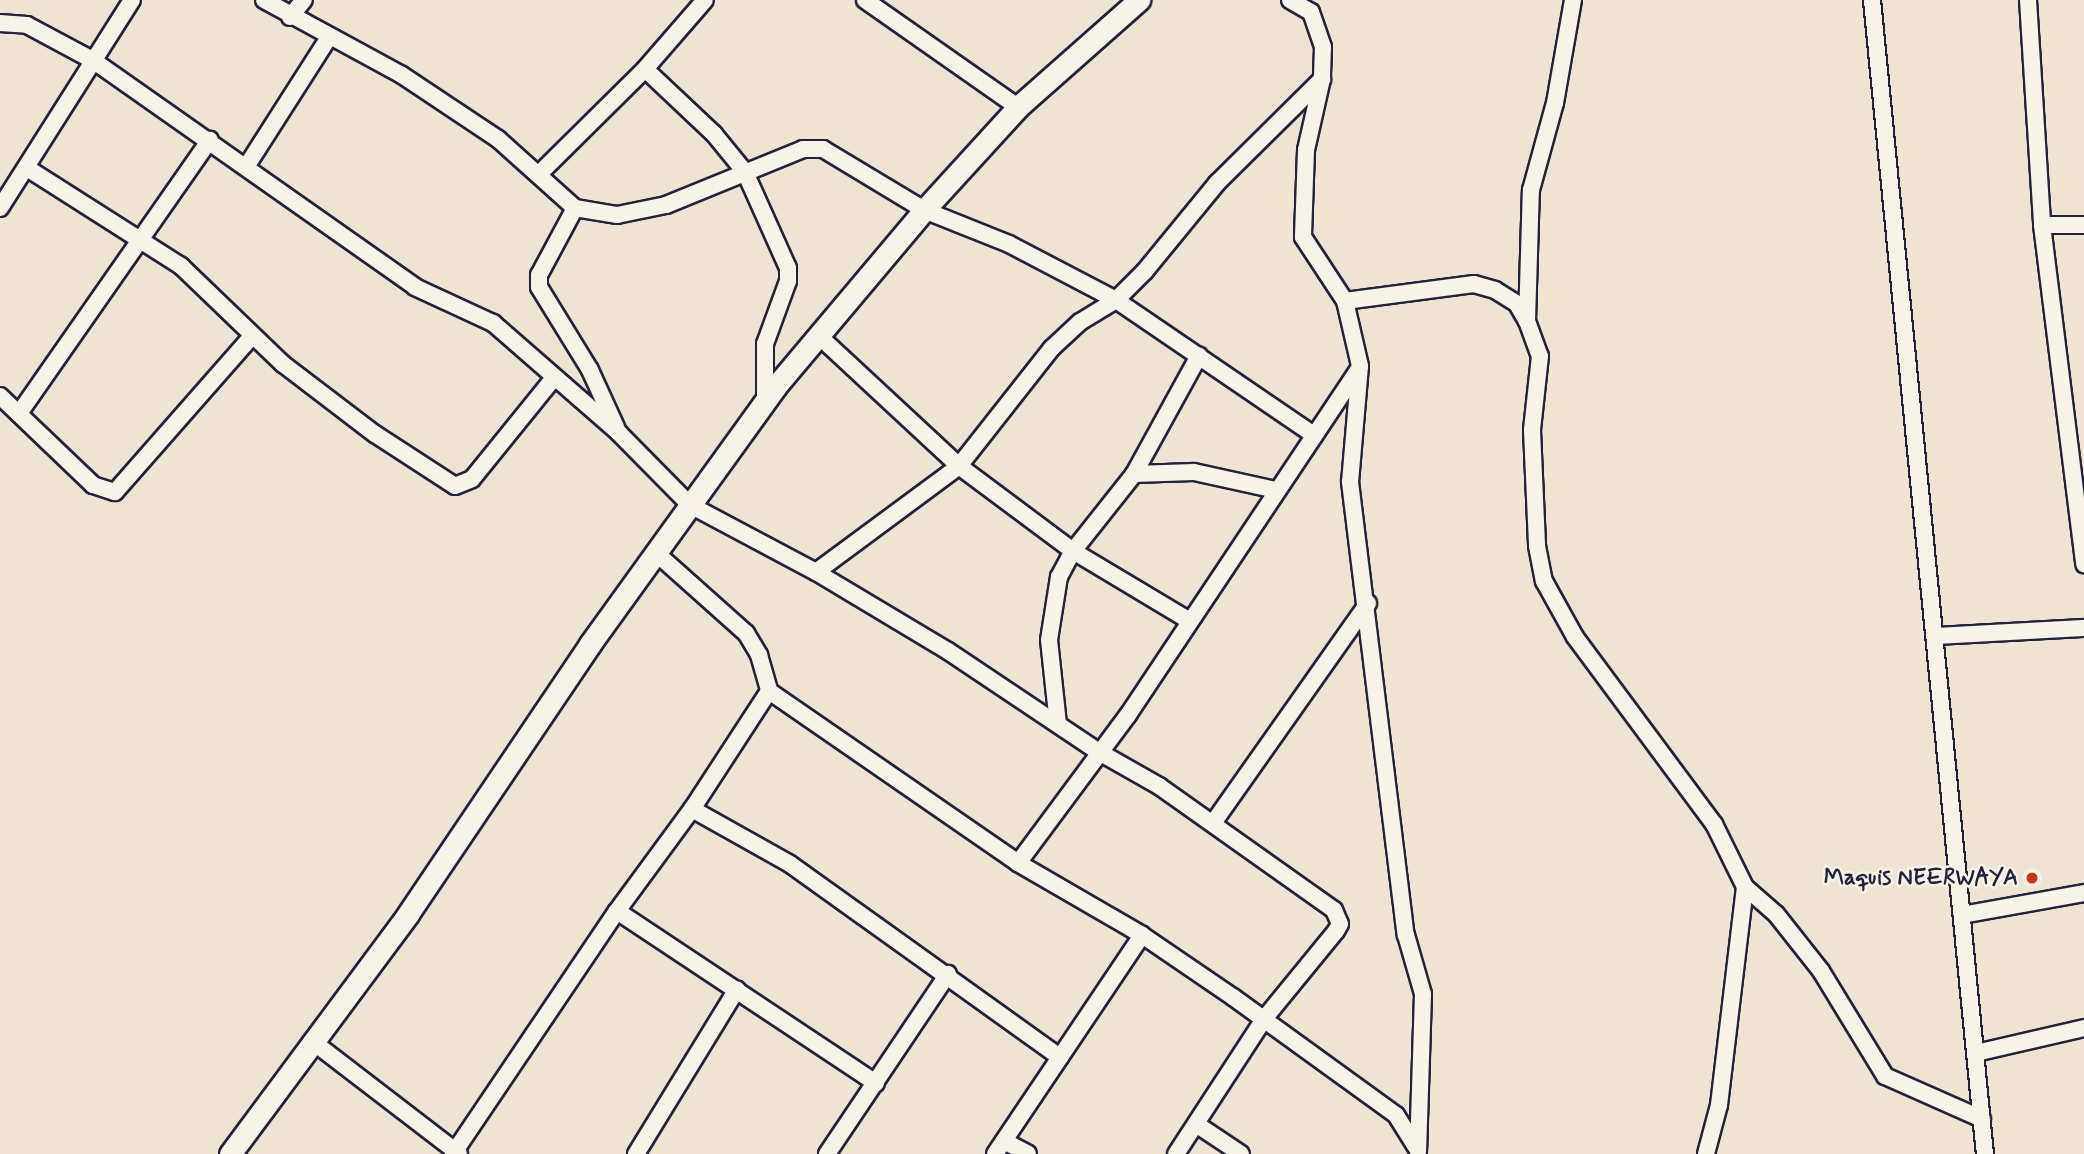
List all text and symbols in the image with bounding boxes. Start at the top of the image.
place label: Maquis NEERWAYA [1824,864,2018,892]
marker: Maquis NEERWAYA [2024,870,2040,886]

